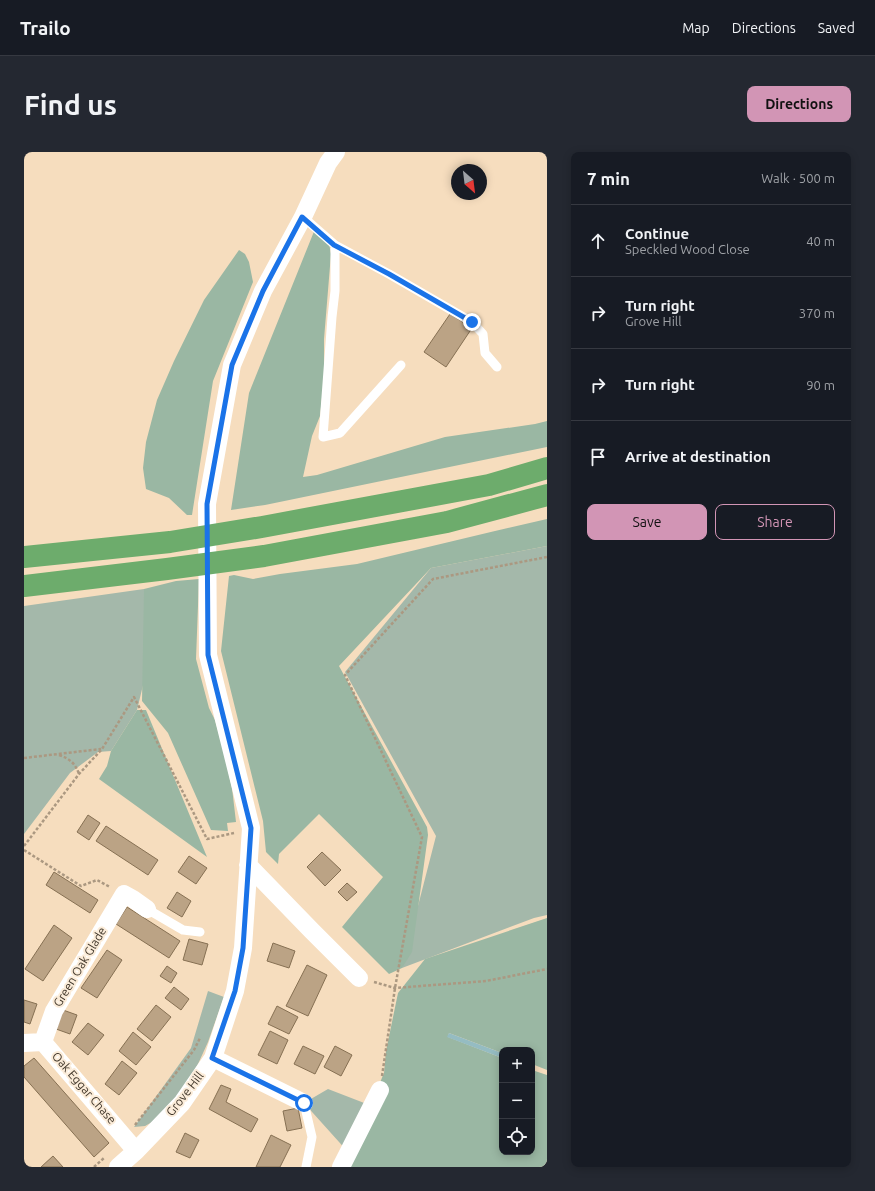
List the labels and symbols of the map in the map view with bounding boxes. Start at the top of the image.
north arrow [451,164,487,200]
route end [463,313,481,331]
street label: Green Oak Glade [51,925,108,1009]
street label: Oak Eggar Chase [50,1049,119,1126]
street label: Grove Hill [163,1069,206,1118]
route start [295,1094,313,1112]

